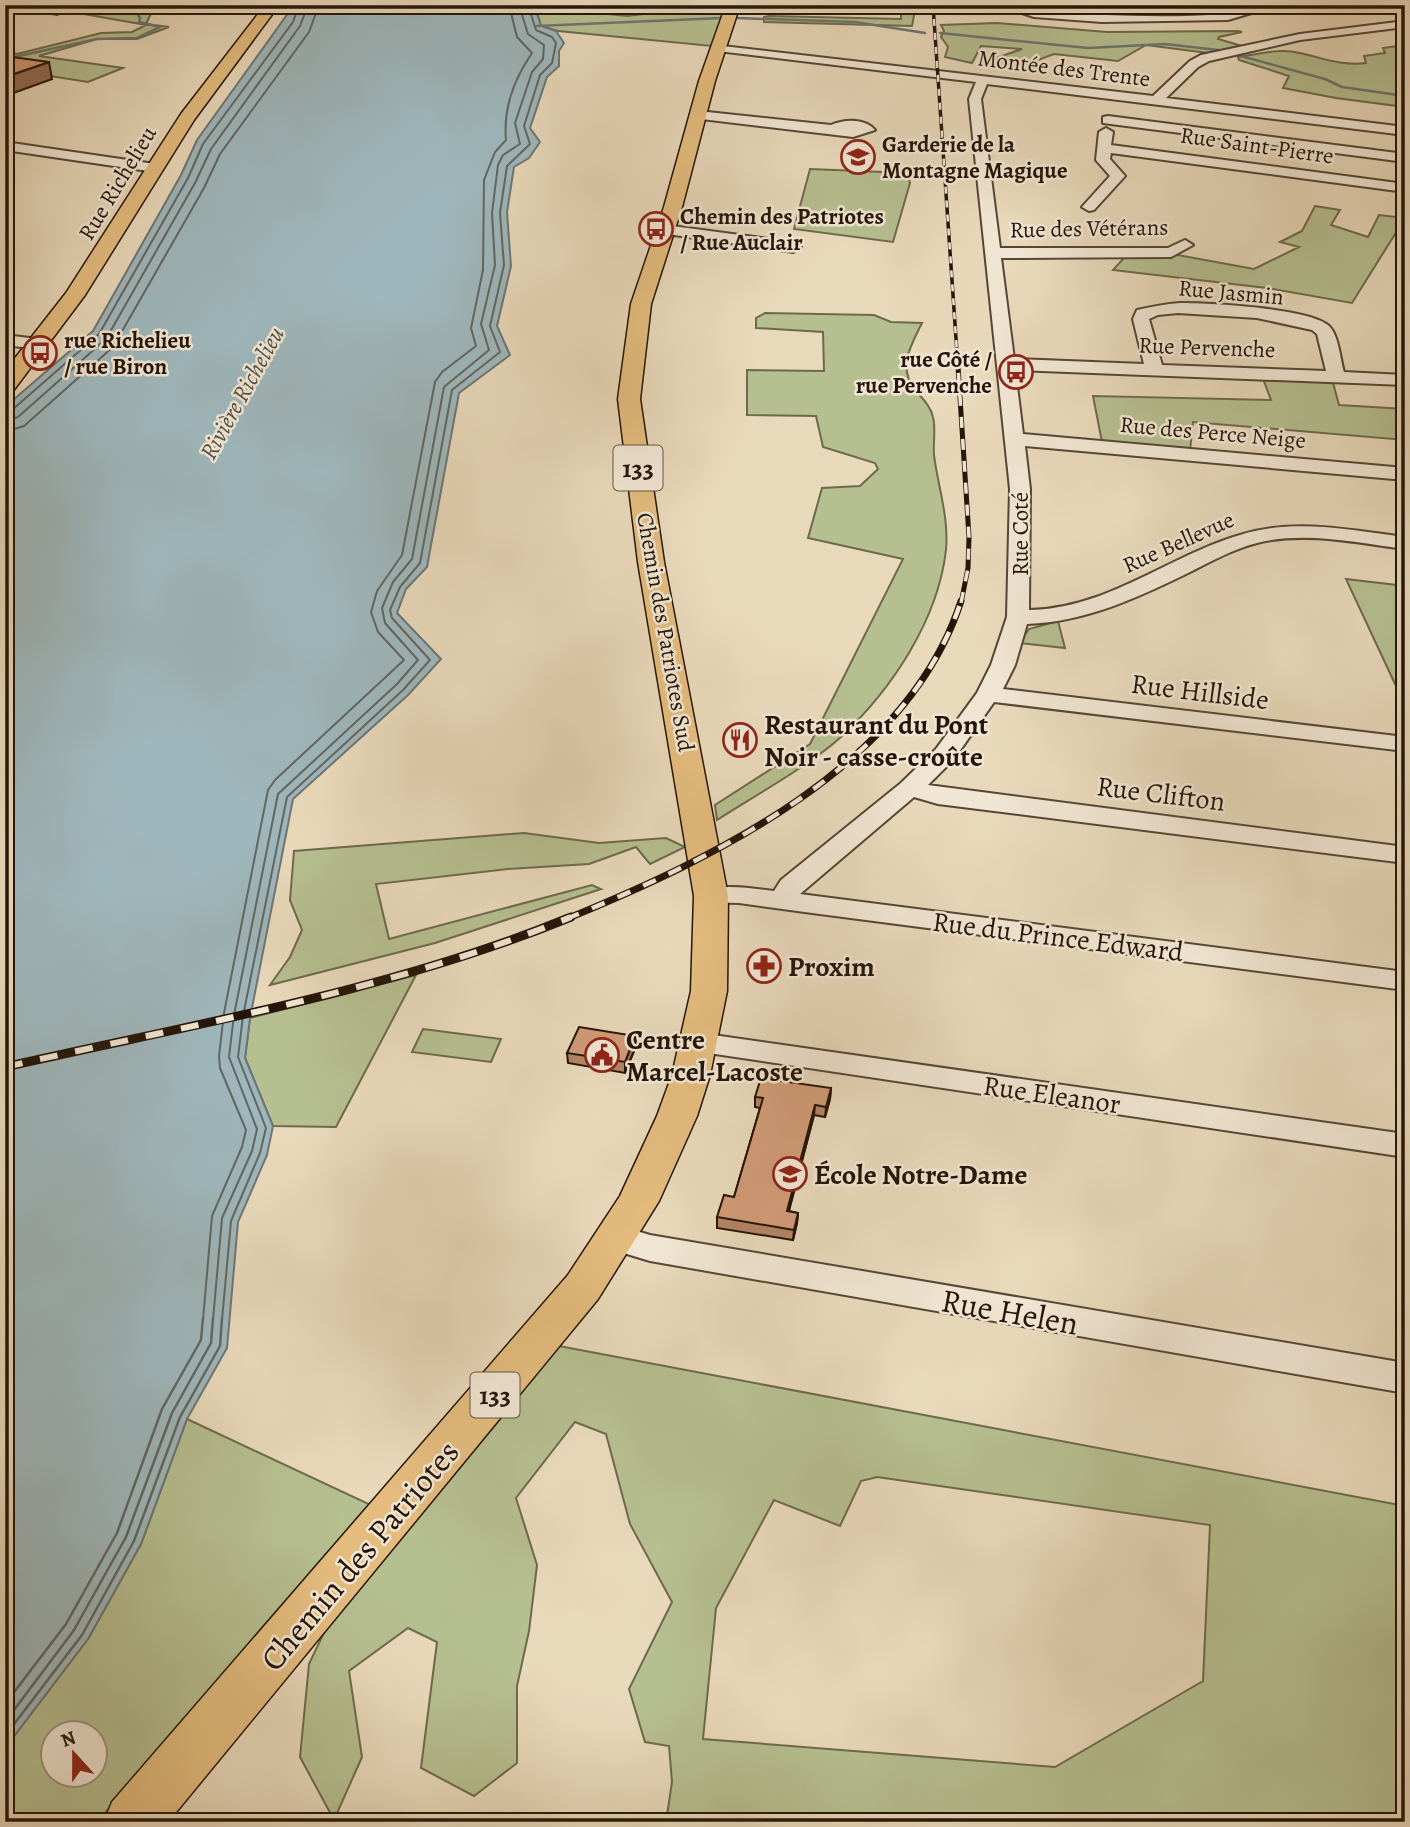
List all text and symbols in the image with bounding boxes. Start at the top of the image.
street label: Montée des Trente [976,43,1152,94]
street label: Rue Saint-Pierre [1178,119,1336,172]
street label: Rue Richelieu [71,120,164,246]
place label: Garderie de la Montagne Magique [882,129,1068,186]
school or university icon: Garderie de la Montagne Magique [839,138,877,176]
place label: Chemin des Patriotes / Rue Auclair [680,201,884,258]
bus stop icon: Chemin des Patriotes / Rue Auclair [637,210,675,248]
street label: Rue des Vétérans [1009,212,1169,245]
street label: Rue Jasmin [1177,272,1285,313]
water label: Rivière Richelieu [192,321,292,465]
place label: rue Richelieu / rue Biron [64,325,191,382]
street label: Rue Pervenche [1138,330,1276,365]
bus stop icon: rue Richelieu / rue Biron [21,334,59,372]
place label: rue Côté / rue Pervenche [856,344,992,401]
bus stop icon: rue Côté / rue Pervenche [997,353,1035,391]
street label: Rue des Perce Neige [1119,409,1307,456]
road number: 133 [614,446,662,490]
street label: Rue Coté [1005,492,1036,576]
street label: Rue Bellevue [1118,504,1239,581]
street label: Chemin des Patriotes Sud [629,510,702,755]
street label: Rue Hillside [1129,665,1271,719]
place label: Restaurant du Pont Noir - casse-croûte [764,706,988,776]
restaurant icon: Restaurant du Pont Noir - casse-croûte [721,721,759,759]
street label: Rue Clifton [1094,767,1227,821]
street label: Rue du Prince Edward [930,903,1187,971]
pharmacy icon: Proxim [745,947,783,985]
place label: Proxim [788,948,875,986]
place label: Centre Marcel-Lacoste [626,1021,803,1091]
public building icon: Centre Marcel-Lacoste [583,1036,621,1074]
street label: Rue Eleanor [981,1067,1123,1123]
school or university icon: École Notre-Dame [771,1155,809,1193]
place label: École Notre-Dame [814,1156,1028,1194]
street label: Rue Helen [938,1277,1082,1346]
road number: 133 [470,1372,520,1418]
street label: Chemin des Patriotes [250,1431,469,1680]
north arrow [38,1718,108,1788]
text: N [57,1724,80,1754]

